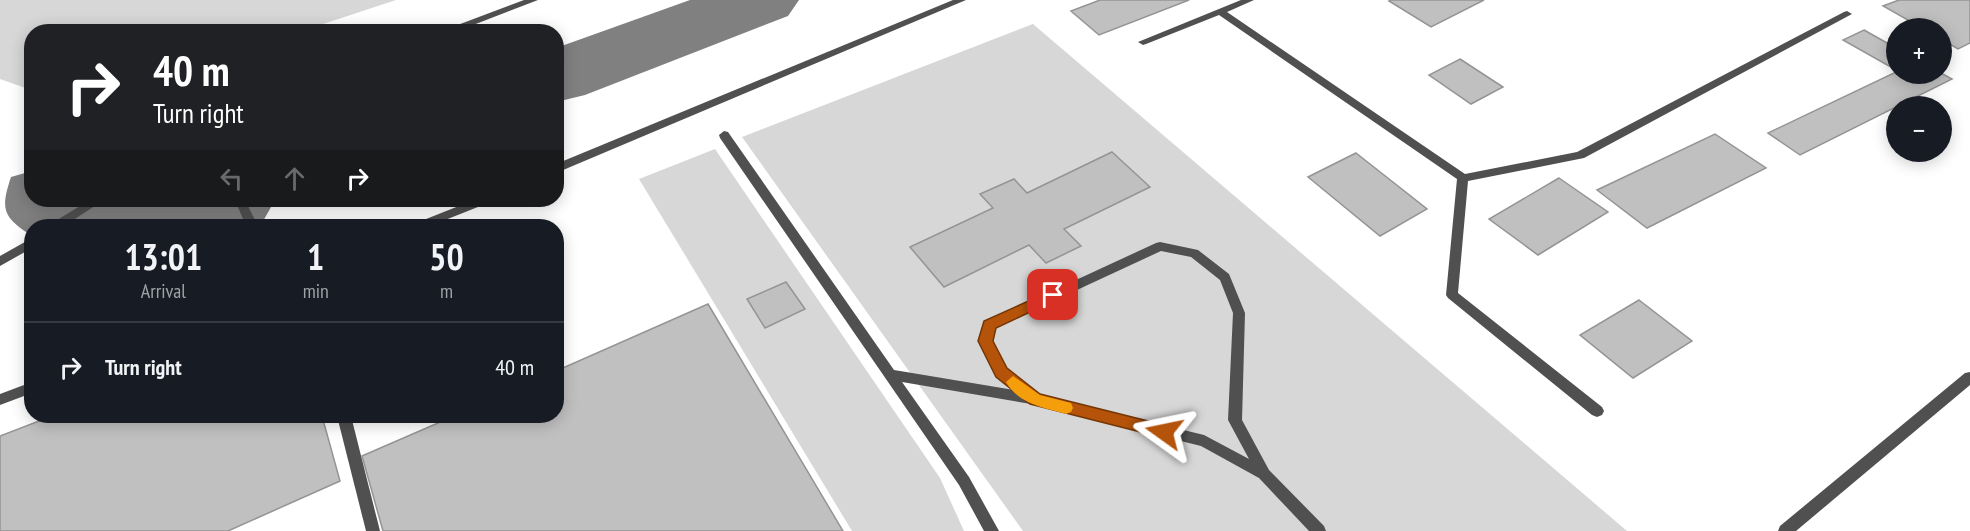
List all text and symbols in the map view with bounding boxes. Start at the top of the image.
map controls [1886,18,1952,162]
button: + [1886,18,1952,84]
text: 40 m [153,43,230,98]
icon: right [54,48,132,126]
text: Turn right [153,96,244,130]
button: − [1886,96,1952,162]
icon: left [215,162,248,195]
icon: ahead [278,162,311,195]
icon: right [341,162,374,195]
text: 13:01 [124,233,202,280]
text: 1 [307,233,324,280]
text: 50 [429,233,464,280]
pin [1027,269,1078,320]
text: Arrival [141,278,186,304]
text: min [303,278,329,304]
text: m [440,278,453,304]
icon: arrive [1036,278,1069,311]
icon: right [54,351,87,384]
text: Turn right [105,353,182,381]
text: 40 m [495,353,534,381]
position arrow [1132,400,1196,464]

